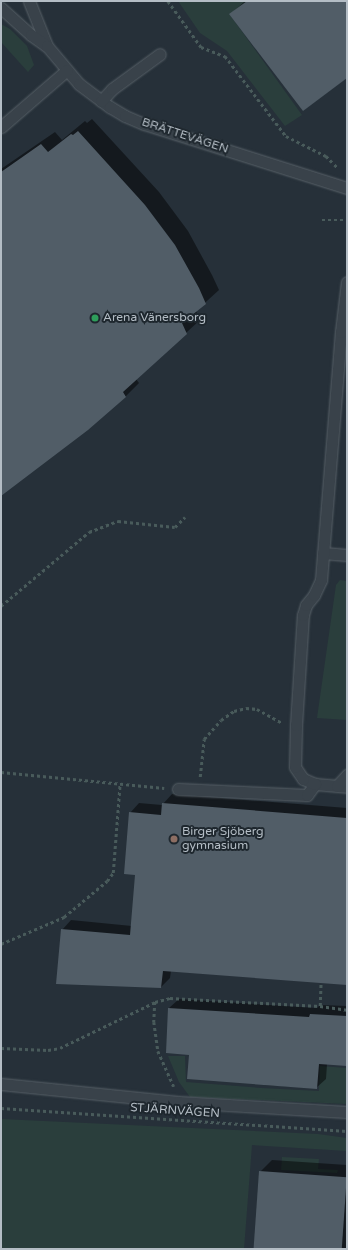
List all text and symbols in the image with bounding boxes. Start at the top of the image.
street label: BRÄTTEVÄGEN [140,115,230,157]
place label: Arena Vänersborg [103,311,206,325]
marker: Arena Vänersborg [90,313,100,323]
place label: Birger Sjöberg gymnasium [182,825,264,853]
marker: Birger Sjöberg gymnasium [169,834,179,844]
street label: STJÄRNVÄGEN [130,1101,220,1121]

